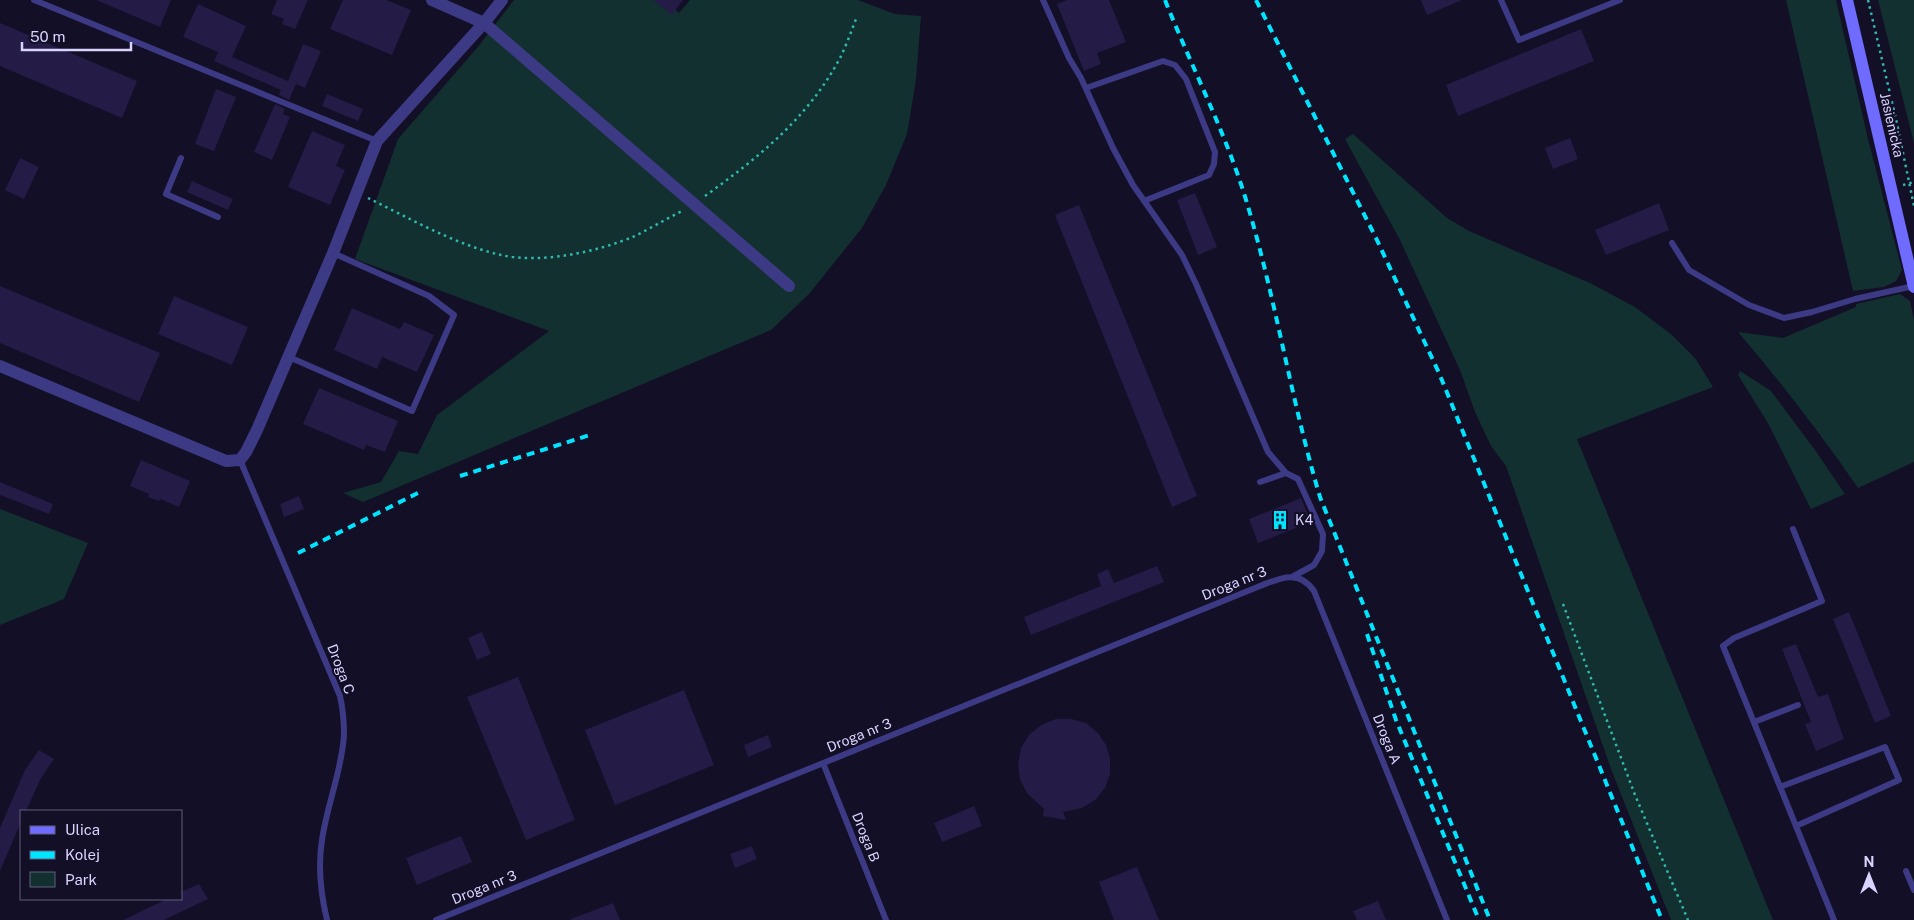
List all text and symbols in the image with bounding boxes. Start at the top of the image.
scale bar [22,20,131,52]
text: 50 m [30,28,65,45]
street label: Jasienicka [1877,91,1907,159]
building icon: K4 [1269,509,1291,531]
place label: K4 [1295,512,1314,528]
street label: Droga nr 3 [1199,563,1269,603]
street label: Droga C [324,642,358,696]
street label: Droga A [1370,712,1404,766]
street label: Droga nr 3 [824,715,894,755]
legend [20,810,182,900]
street label: Droga B [849,810,883,864]
text: Ulica [65,821,100,838]
text: Kolej [65,846,100,863]
north arrow [1844,850,1894,900]
text: N [1864,854,1874,870]
street label: Droga nr 3 [449,867,519,907]
text: Park [65,871,97,888]

